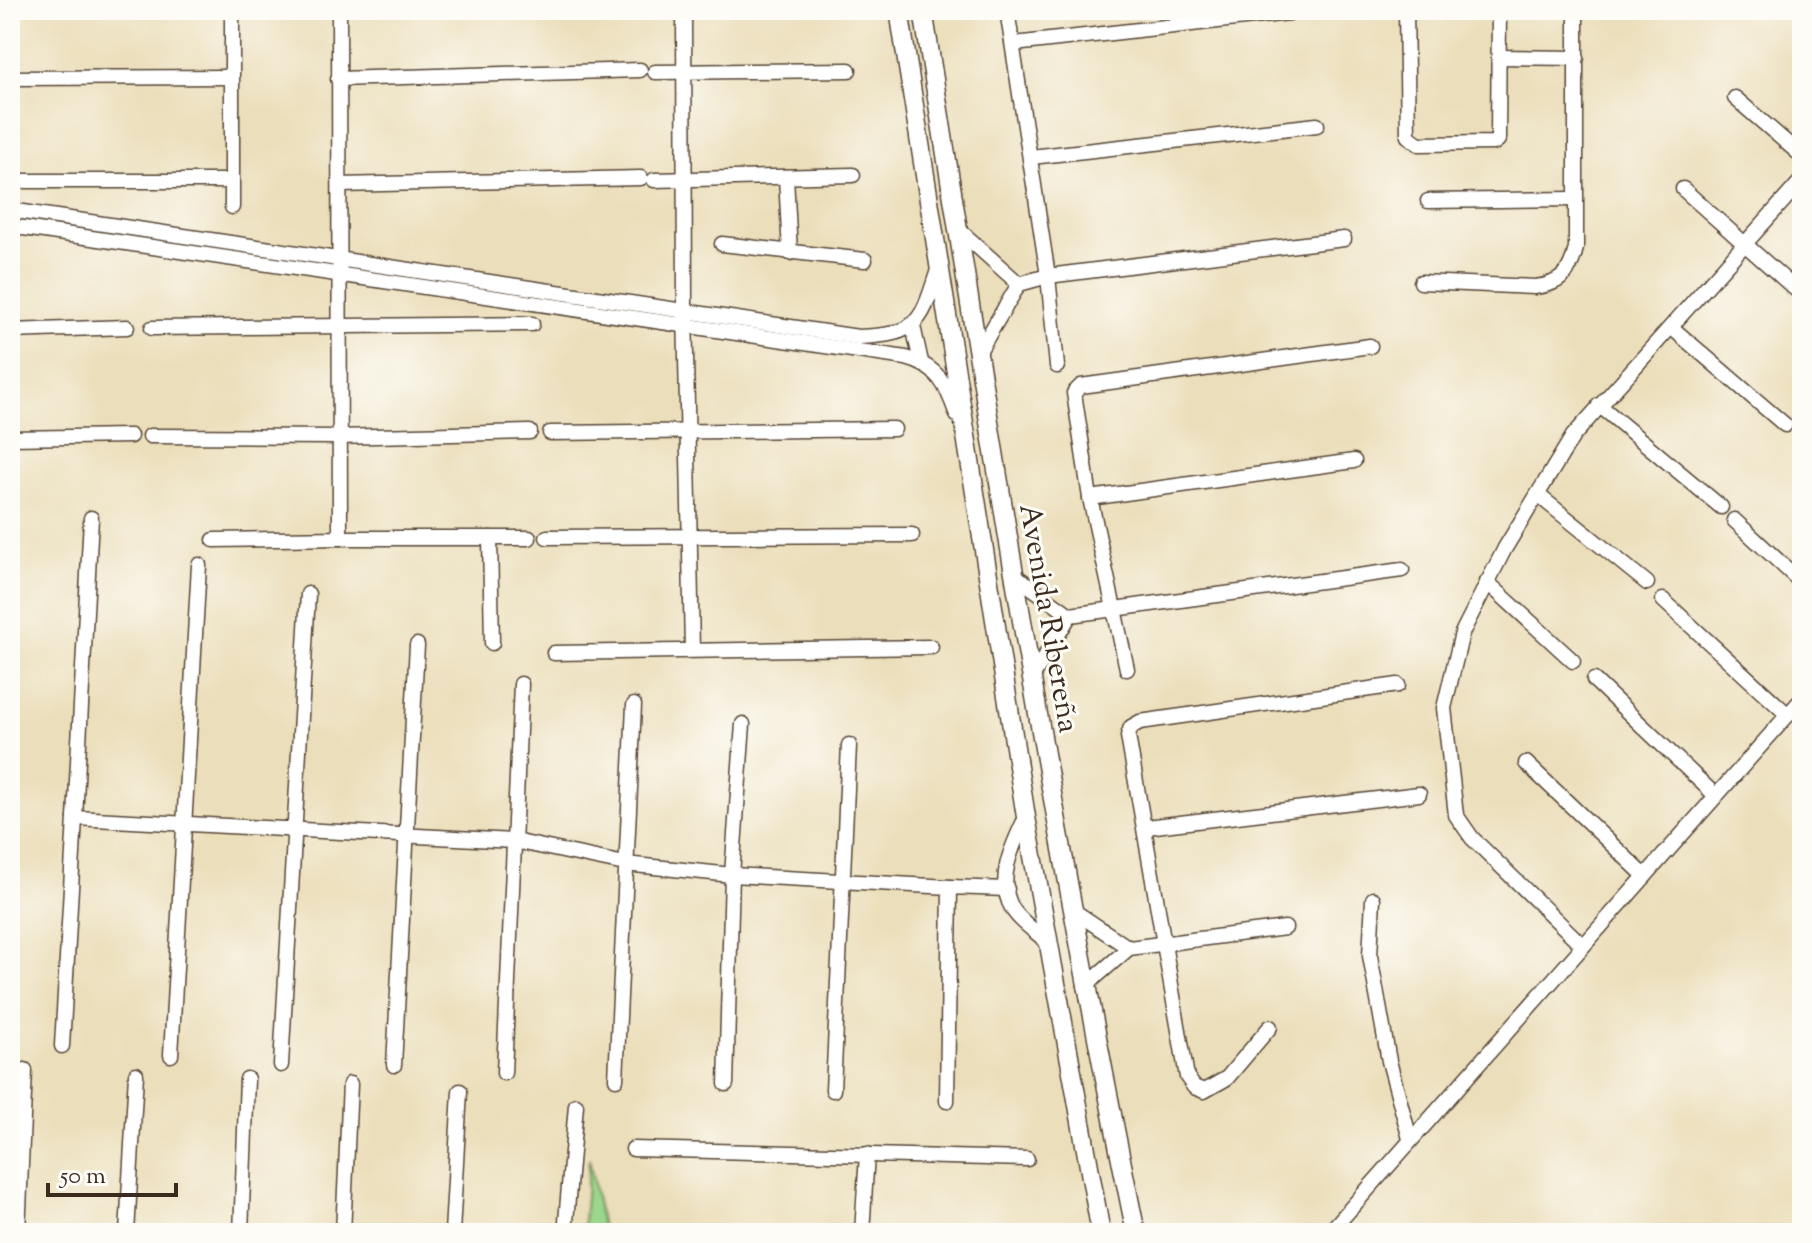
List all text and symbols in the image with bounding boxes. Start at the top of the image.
street label: Avenida Ribereña [1006,501,1089,736]
scale bar [48,1147,176,1197]
text: 50 m [58,1160,106,1194]

